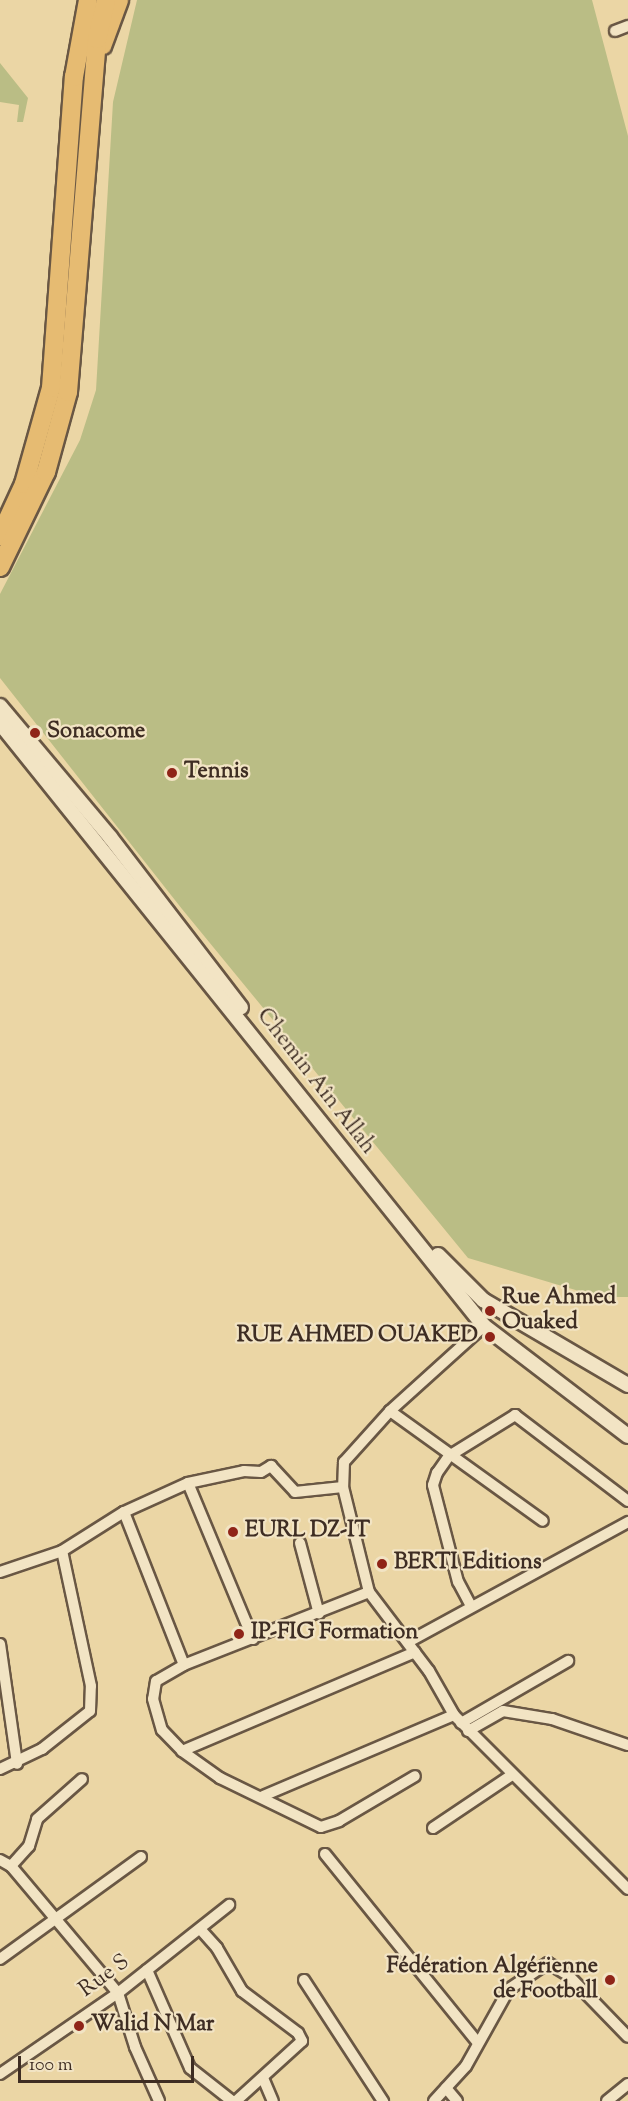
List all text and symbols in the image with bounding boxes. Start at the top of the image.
place label: Sonacome [47,720,145,746]
marker: Sonacome [28,726,42,740]
place label: Tennis [184,760,249,786]
marker: Tennis [165,766,179,780]
street label: Chemin Aîn Allah [250,1004,380,1160]
place label: Rue Ahmed Ouaked [502,1285,616,1336]
marker: Rue Ahmed Ouaked [483,1304,497,1318]
place label: RUE AHMED OUAKED [237,1324,478,1350]
marker: RUE AHMED OUAKED [483,1330,497,1344]
place label: EURL DZ-IT [245,1519,370,1545]
marker: EURL DZ-IT [226,1525,240,1539]
place label: BERTI Editions [394,1551,542,1577]
marker: BERTI Editions [375,1557,389,1571]
place label: IP-FIG Formation [251,1621,418,1647]
marker: IP-FIG Formation [232,1627,246,1641]
street label: Rue S [75,1950,135,2004]
place label: Fédération Algérienne de Football [387,1954,598,2006]
marker: Fédération Algérienne de Football [603,1973,617,1987]
place label: Walid N Mar [91,2013,214,2039]
marker: Walid N Mar [72,2019,86,2033]
scale bar [21,2044,196,2082]
text: 100 m [29,2053,73,2079]

